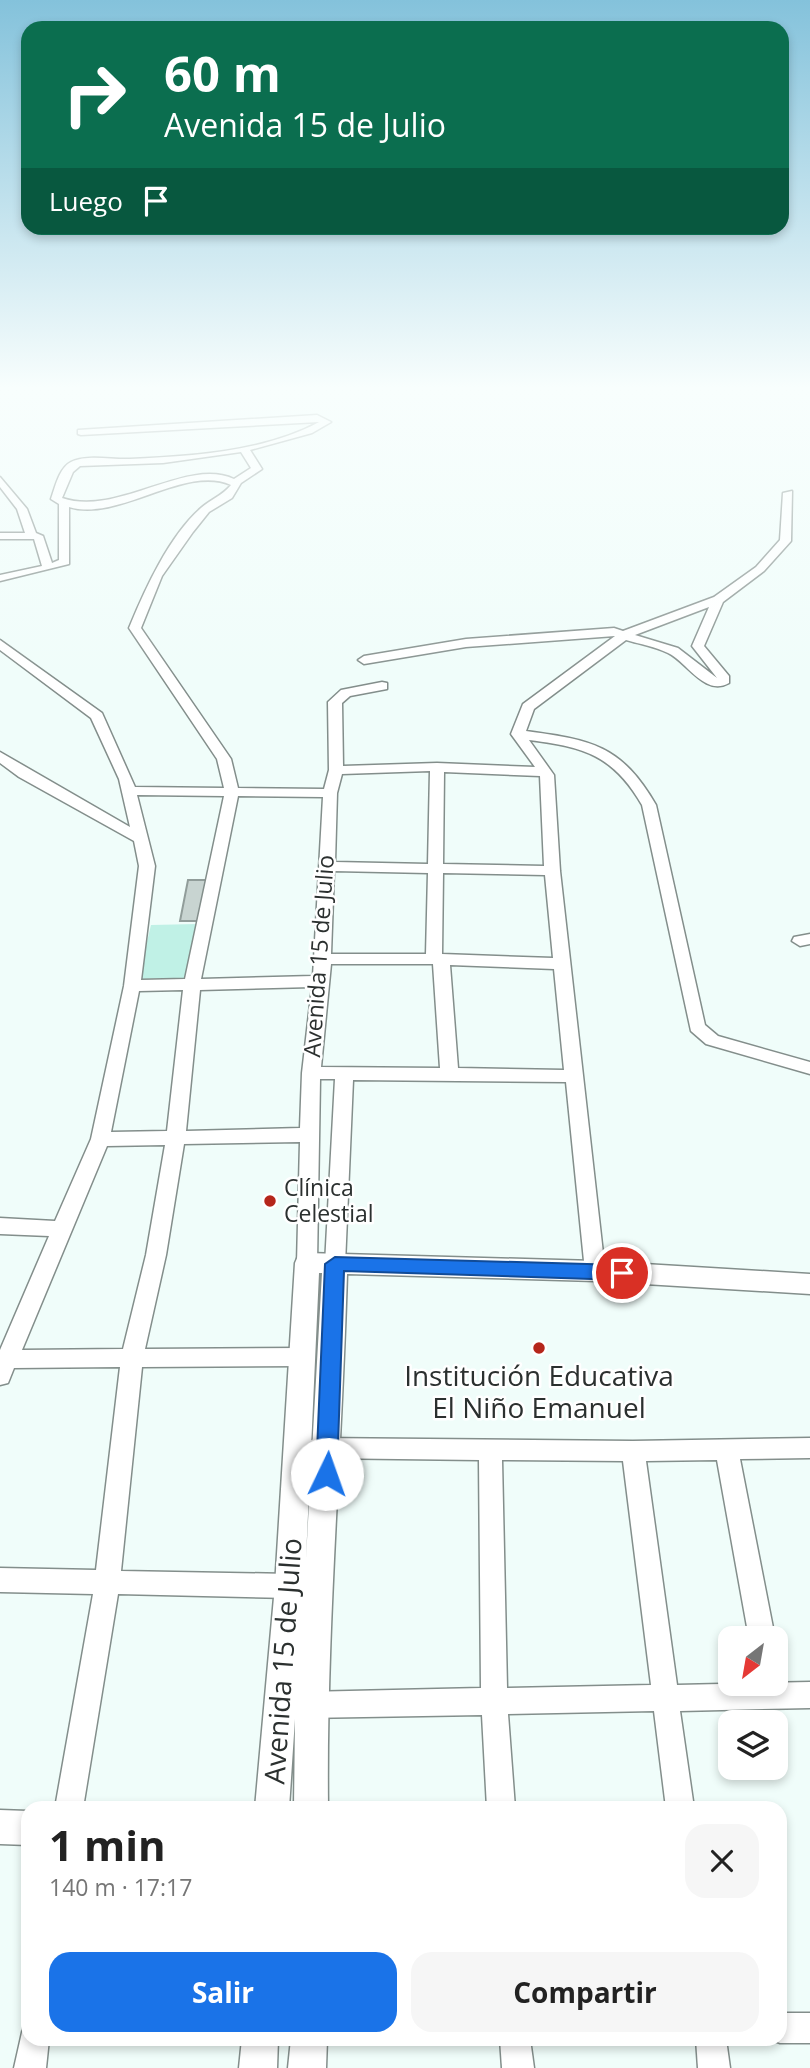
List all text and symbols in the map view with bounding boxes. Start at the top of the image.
text: 60 m [164,40,281,106]
icon: right [49,49,140,140]
text: Avenida 15 de Julio [164,103,446,146]
icon: arrive [137,182,175,220]
text: Luego [49,183,123,219]
street label: Avenida 15 de Julio [295,854,341,1058]
place label: Clínica Celestial [284,1171,374,1229]
marker: Clínica Celestial [262,1193,278,1209]
pin [592,1243,652,1303]
icon: arrive [603,1254,641,1292]
marker: Institución Educativa El Niño Emanuel [531,1340,547,1356]
place label: Institución Educativa El Niño Emanuel [404,1356,674,1426]
position arrow [290,1437,364,1511]
street label: Avenida 15 de Julio [254,1537,310,1785]
north arrow [718,1626,788,1696]
map controls [718,1626,788,1780]
button: layers [718,1710,788,1780]
text: 1 min [49,1816,166,1873]
button: close [685,1824,759,1898]
text: 140 m · 17:17 [49,1871,192,1903]
button: Salir [49,1952,397,2032]
button: Compartir [411,1952,759,2032]

